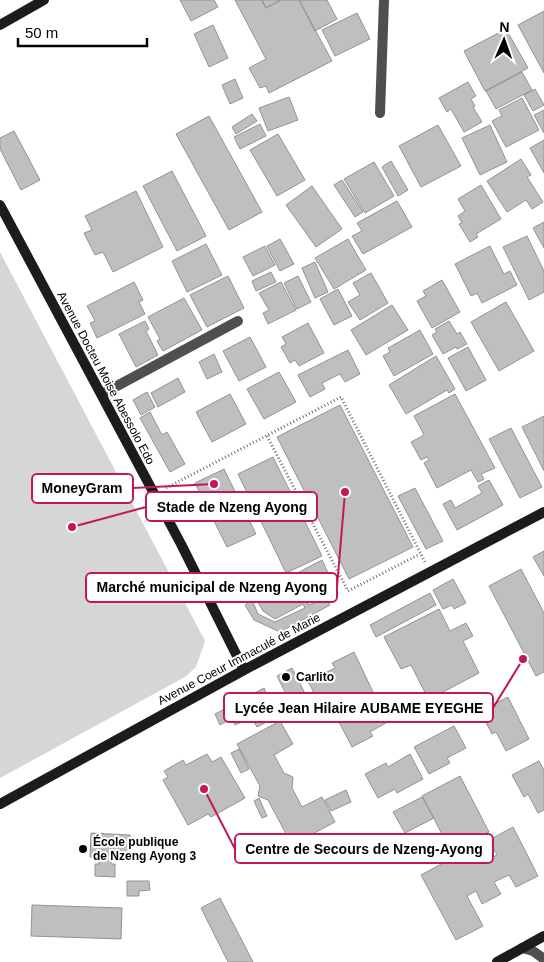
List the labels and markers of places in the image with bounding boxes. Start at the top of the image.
callout: MoneyGram [32,474,133,503]
callout: Stade de Nzeng Ayong [146,492,317,521]
callout: Marché municipal de Nzeng Ayong [86,573,337,602]
place label: Carlito [296,670,334,684]
marker: Carlito [280,671,292,683]
callout: Lycée Jean Hilaire AUBAME EYEGHE [224,693,493,722]
place label: École publique de Nzeng Ayong 3 [93,834,196,863]
callout: Centre de Secours de Nzeng-Ayong [235,834,493,863]
marker: École publique de Nzeng Ayong 3 [77,843,89,855]

